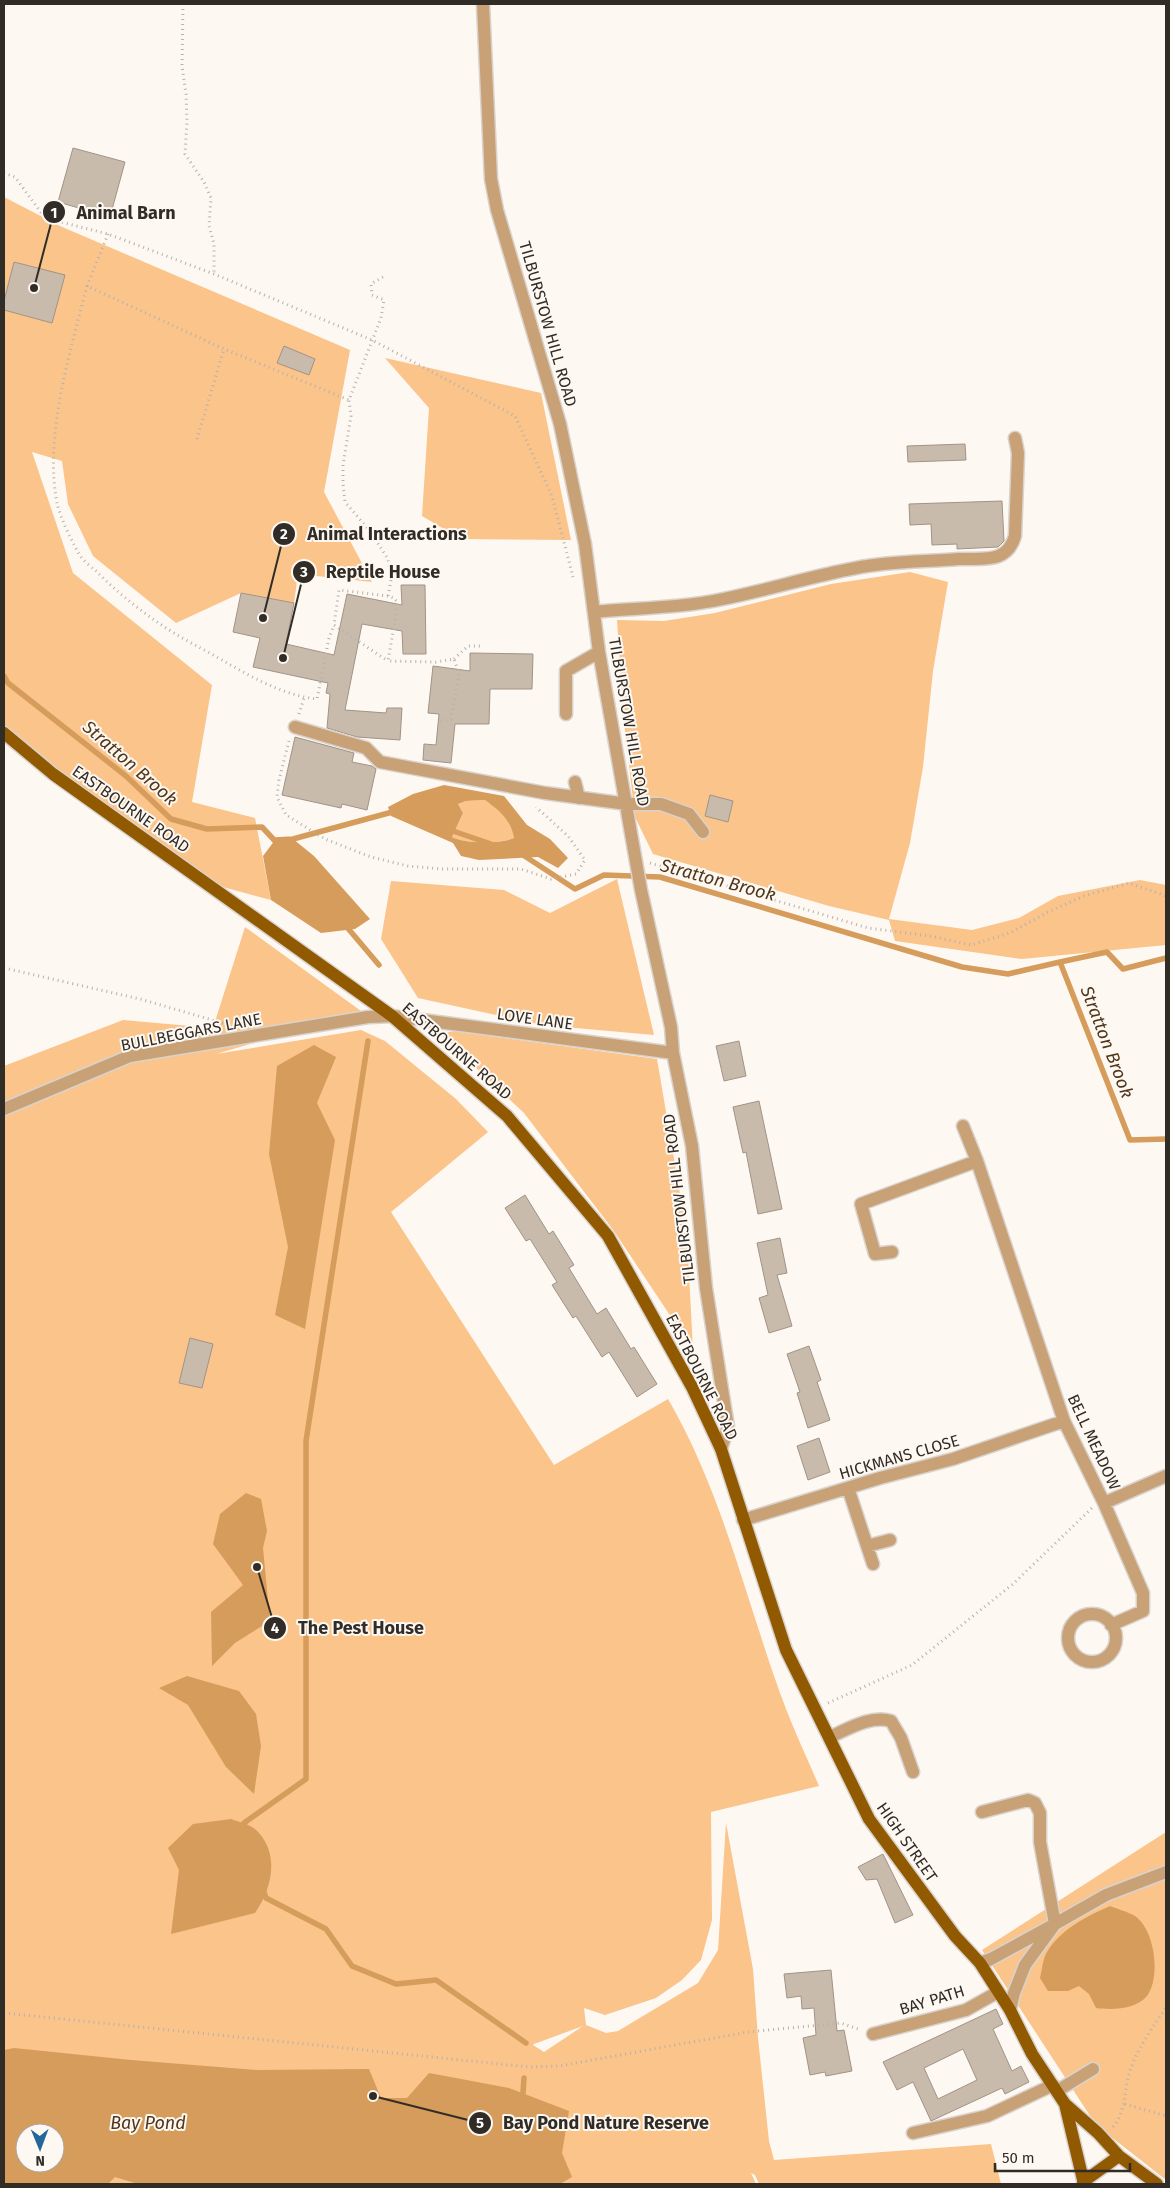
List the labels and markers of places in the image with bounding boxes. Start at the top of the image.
callout: Animal Barn [42,196,186,229]
callout: Animal Interactions [272,518,476,551]
callout: Reptile House [291,555,451,588]
callout: The Pest House [263,1612,434,1645]
callout: Bay Pond Nature Reserve [468,2107,719,2140]

